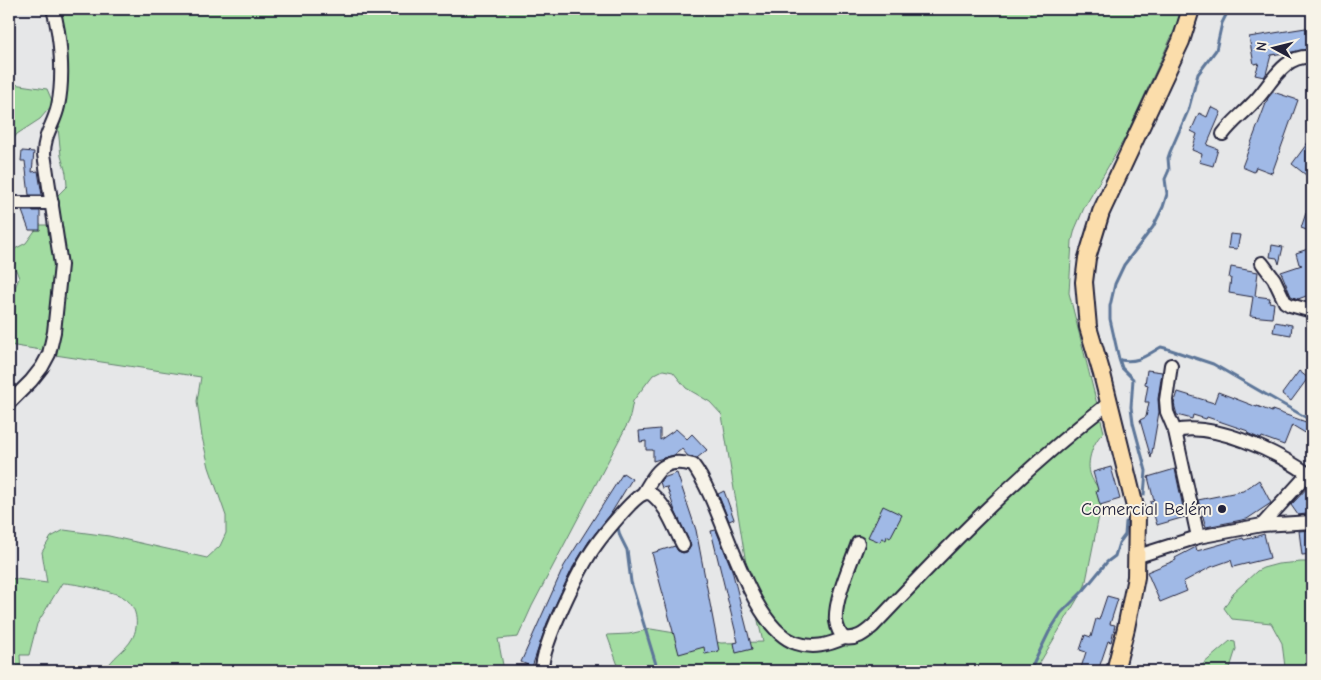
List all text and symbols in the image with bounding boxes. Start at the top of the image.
north arrow [1248,22,1298,72]
text: N [1253,41,1271,52]
place label: Comercial Belém [1081,499,1212,520]
marker: Comercial Belém [1216,503,1228,515]

